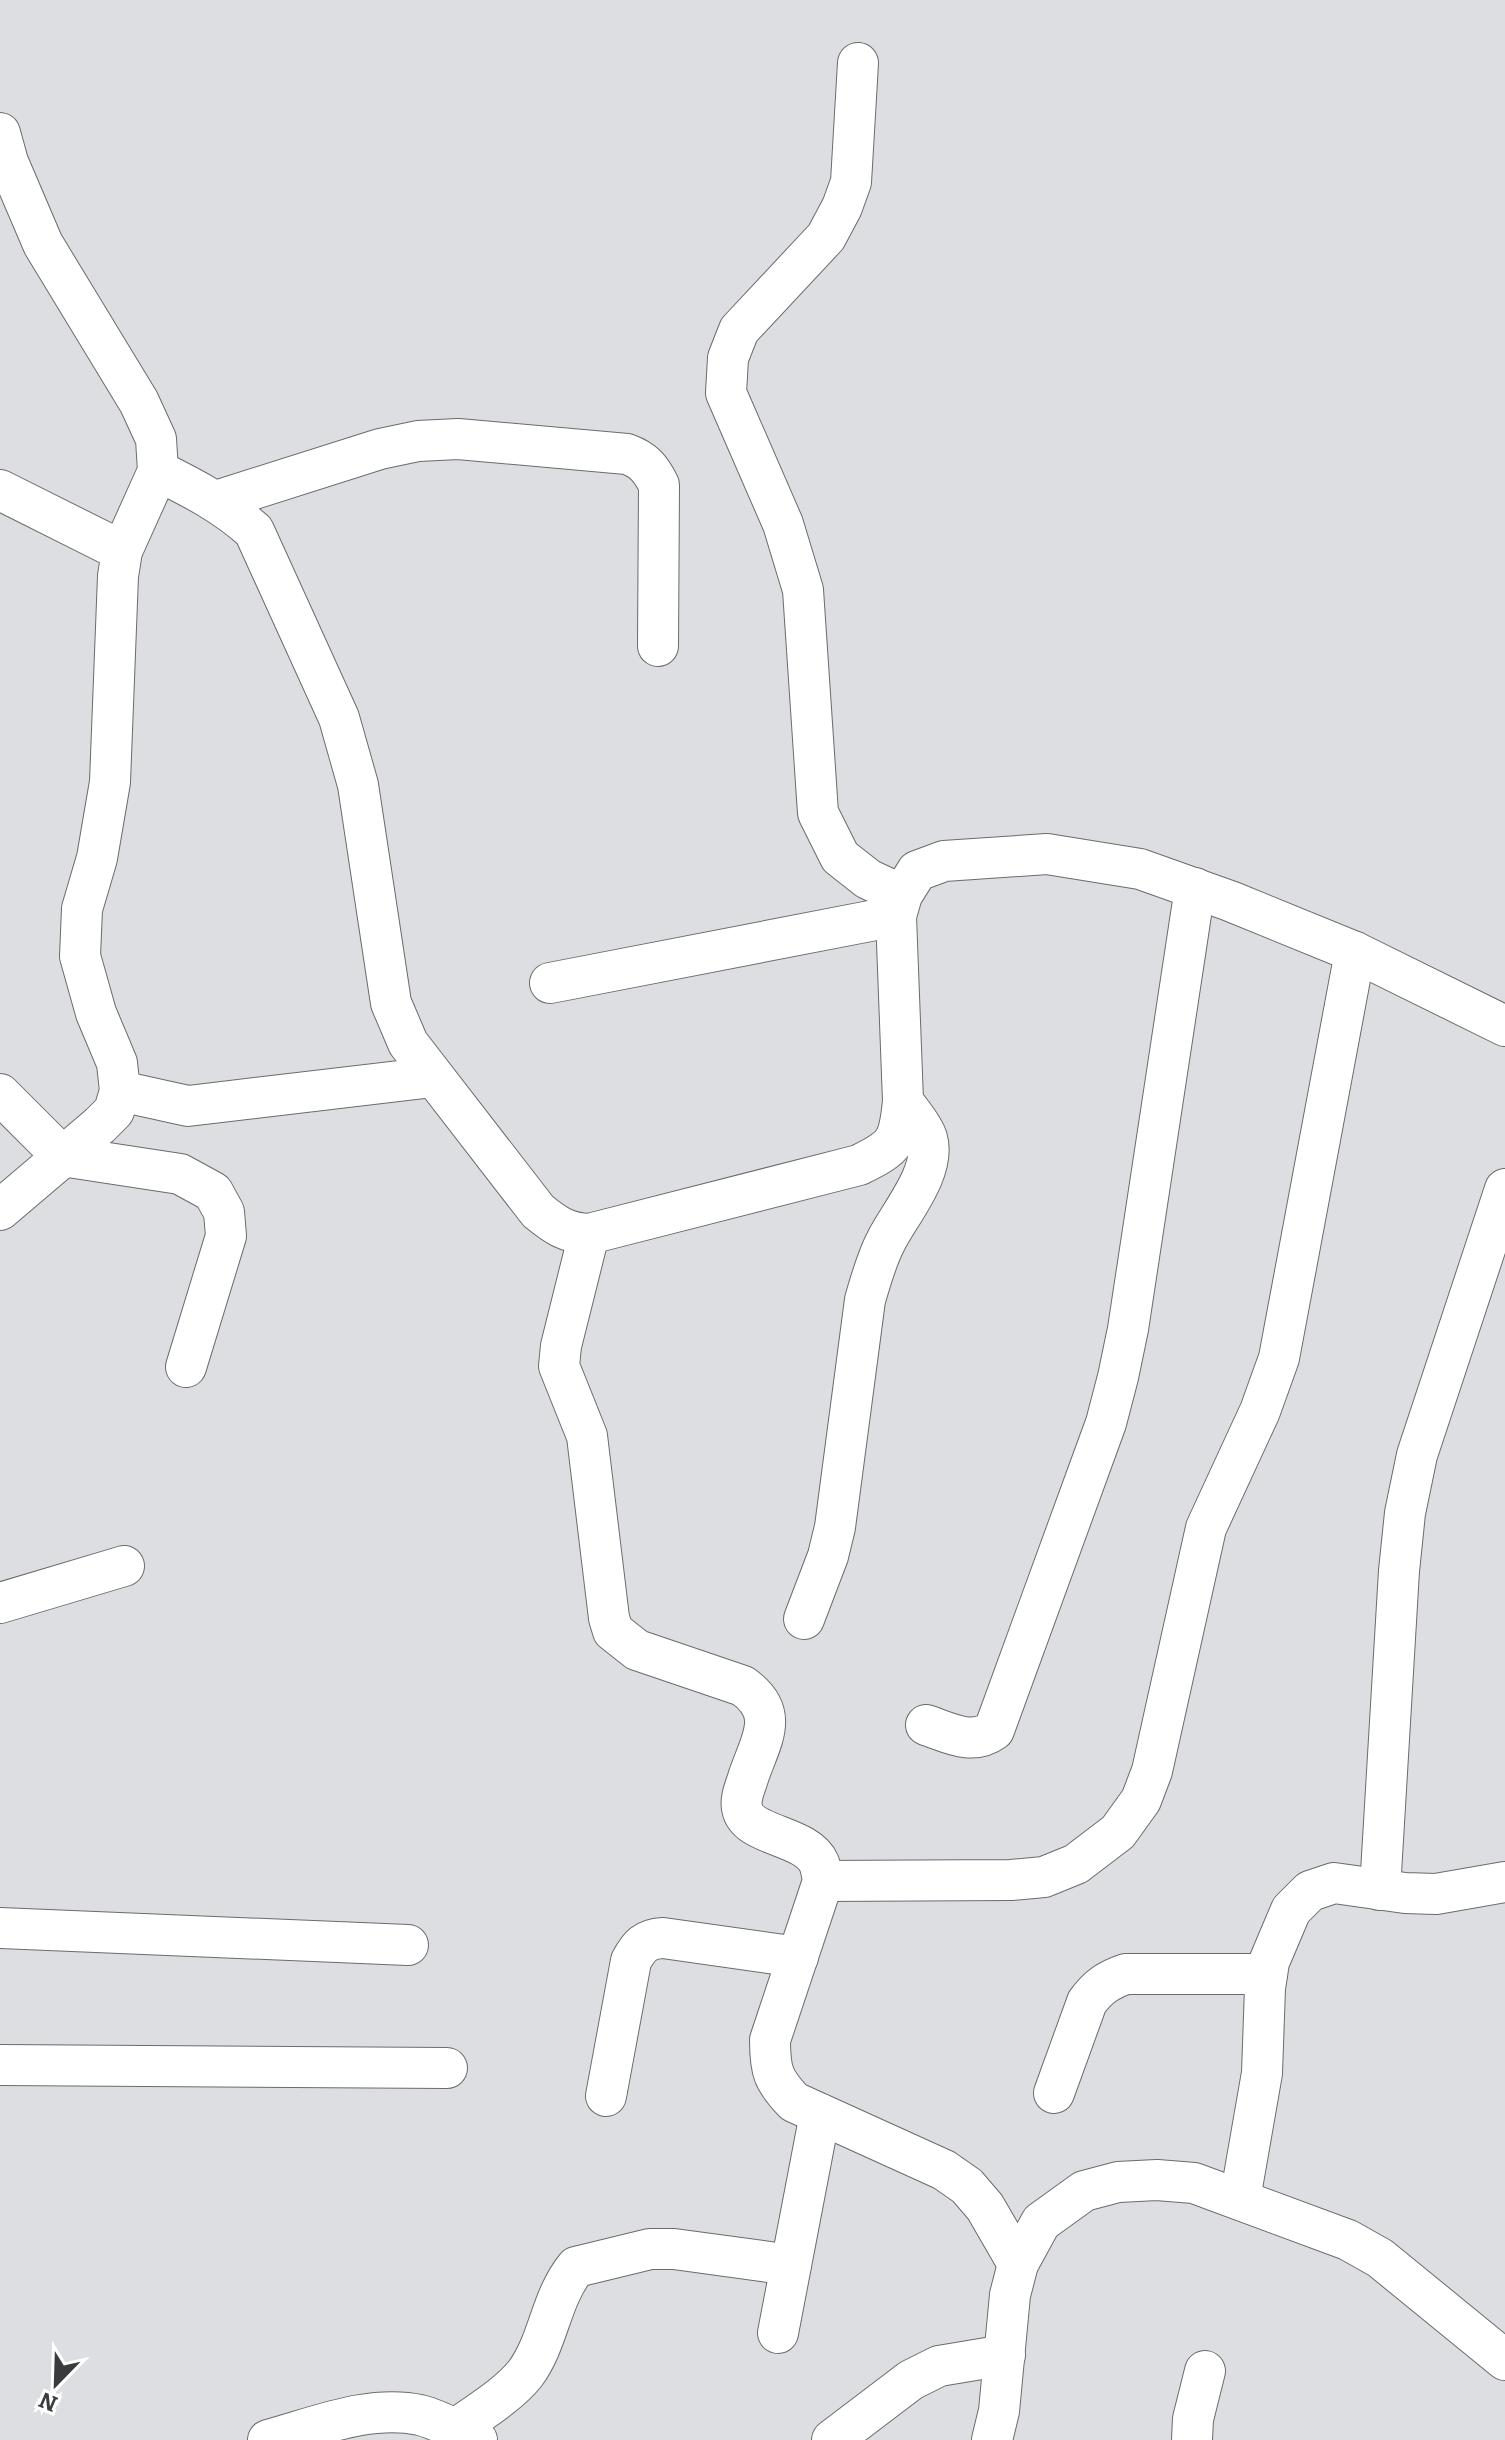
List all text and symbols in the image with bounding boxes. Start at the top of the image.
north arrow [16,2344,96,2424]
text: N [35,2386,61,2418]

